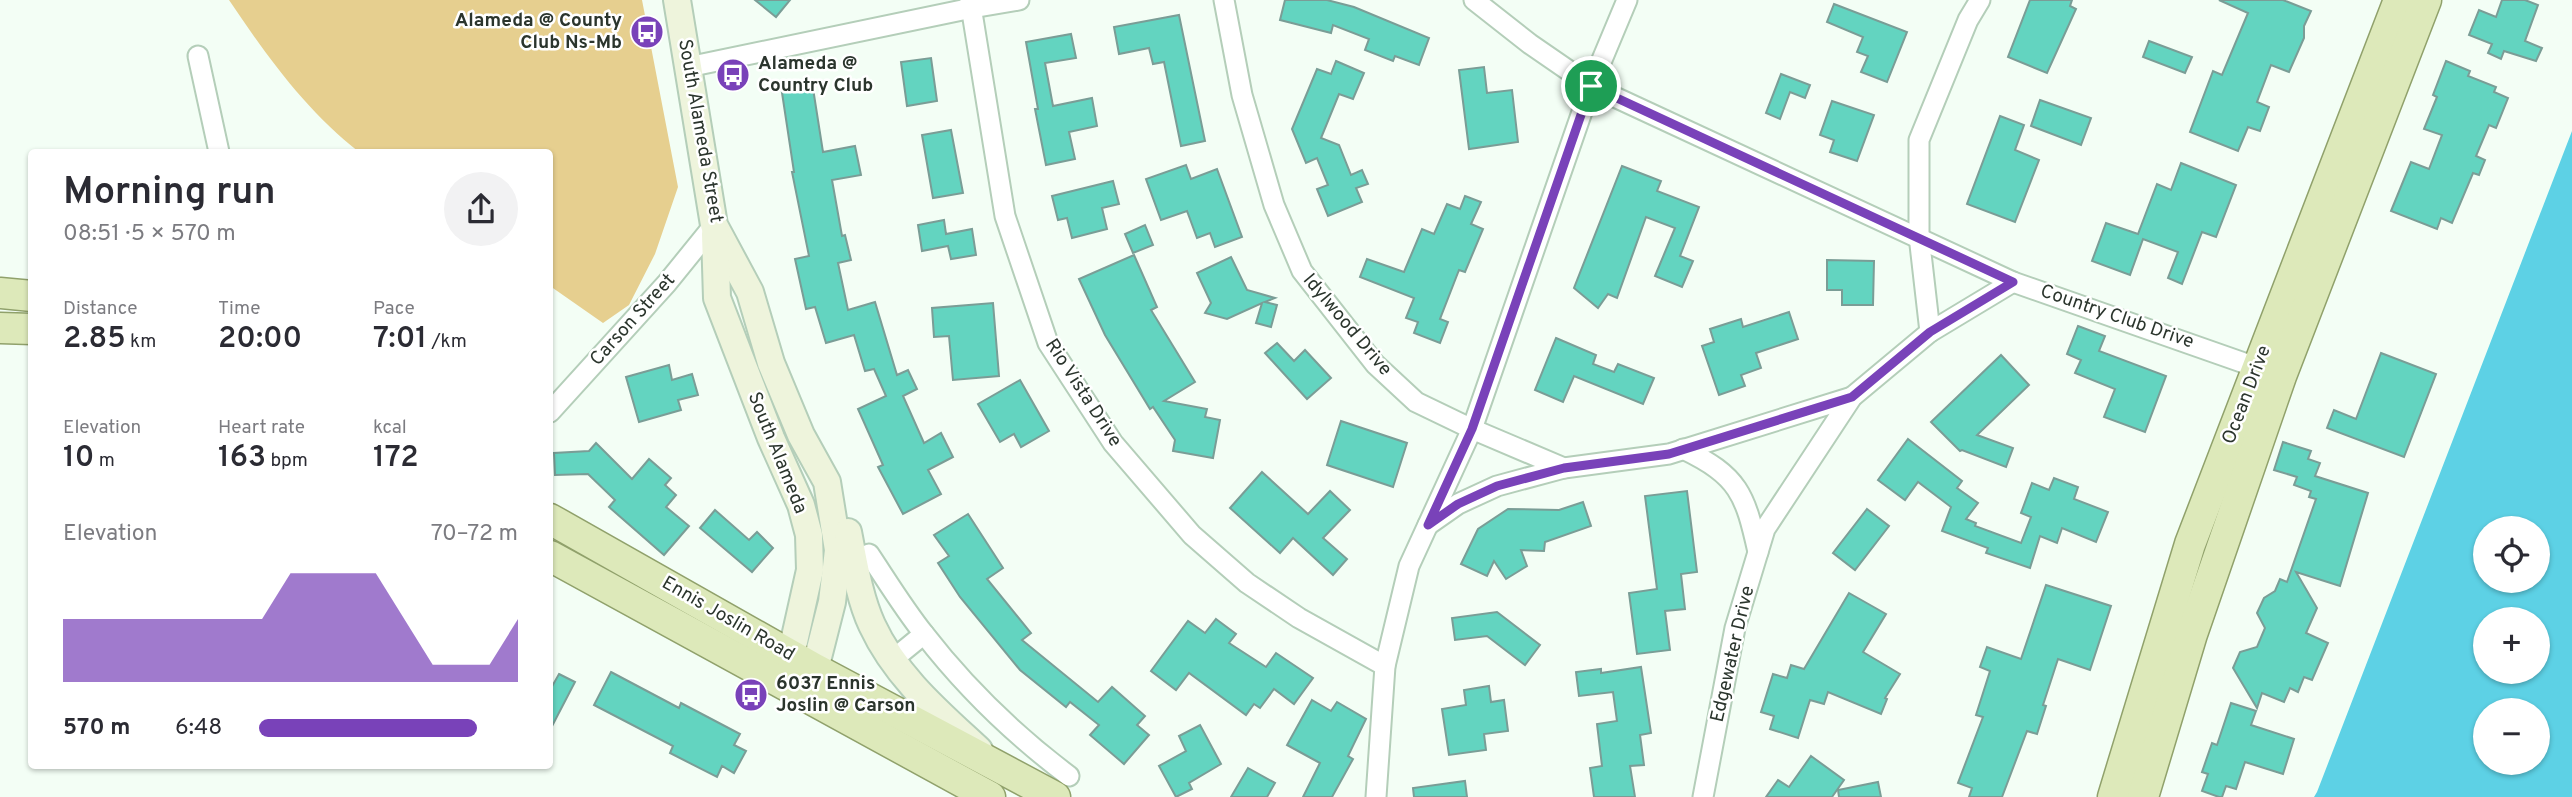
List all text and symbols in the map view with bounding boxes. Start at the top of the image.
place label: Alameda @ County Club Ns-Mb [455,9,622,55]
bus stop icon: Alameda @ County Club Ns-Mb [628,13,666,51]
street label: South Alameda Street [672,37,728,225]
place label: Alameda @ Country Club [758,52,873,98]
bus stop icon: Alameda @ Country Club [714,56,752,94]
pin [1561,56,1621,116]
icon: arrive [1572,67,1610,105]
text: Morning run [63,169,276,218]
button: share [444,172,518,246]
text: 08:51 · 5 × 570 m [63,220,236,249]
street label: Carson Street [585,269,681,371]
street label: Idylwood Drive [1297,269,1397,381]
street label: Country Club Drive [2037,279,2197,355]
text: Distance [63,297,138,321]
text: Time [218,297,261,321]
text: Pace [373,297,415,321]
text: 2.85 [63,321,126,358]
text: 20:00 [218,321,302,358]
text: 7:01 [373,321,427,358]
text: km [126,330,156,354]
text: /km [427,330,467,354]
street label: Rio Vista Drive [1039,334,1127,452]
street label: Ocean Drive [2217,342,2277,448]
street label: South Alameda [742,389,812,517]
text: Elevation [63,416,141,440]
text: Heart rate [218,416,305,440]
text: kcal [373,416,407,440]
text: 10 [63,440,94,477]
text: 163 [218,440,266,477]
text: 172 [373,440,419,477]
text: m [94,449,115,473]
text: bpm [266,449,308,473]
map controls [2473,516,2550,775]
button: locate [2473,516,2550,593]
text: Elevation [63,520,158,549]
text: 70–72 m [431,520,518,549]
street label: Ennis Joslin Road [657,571,799,667]
street label: Edgewater Drive [1706,583,1760,725]
button: + [2473,607,2550,684]
place label: 6037 Ennis Joslin @ Carson [776,672,916,718]
bus stop icon: 6037 Ennis Joslin @ Carson [732,676,770,714]
button: − [2473,698,2550,775]
text: 570 m [63,714,130,743]
text: 6:48 [175,714,222,743]

